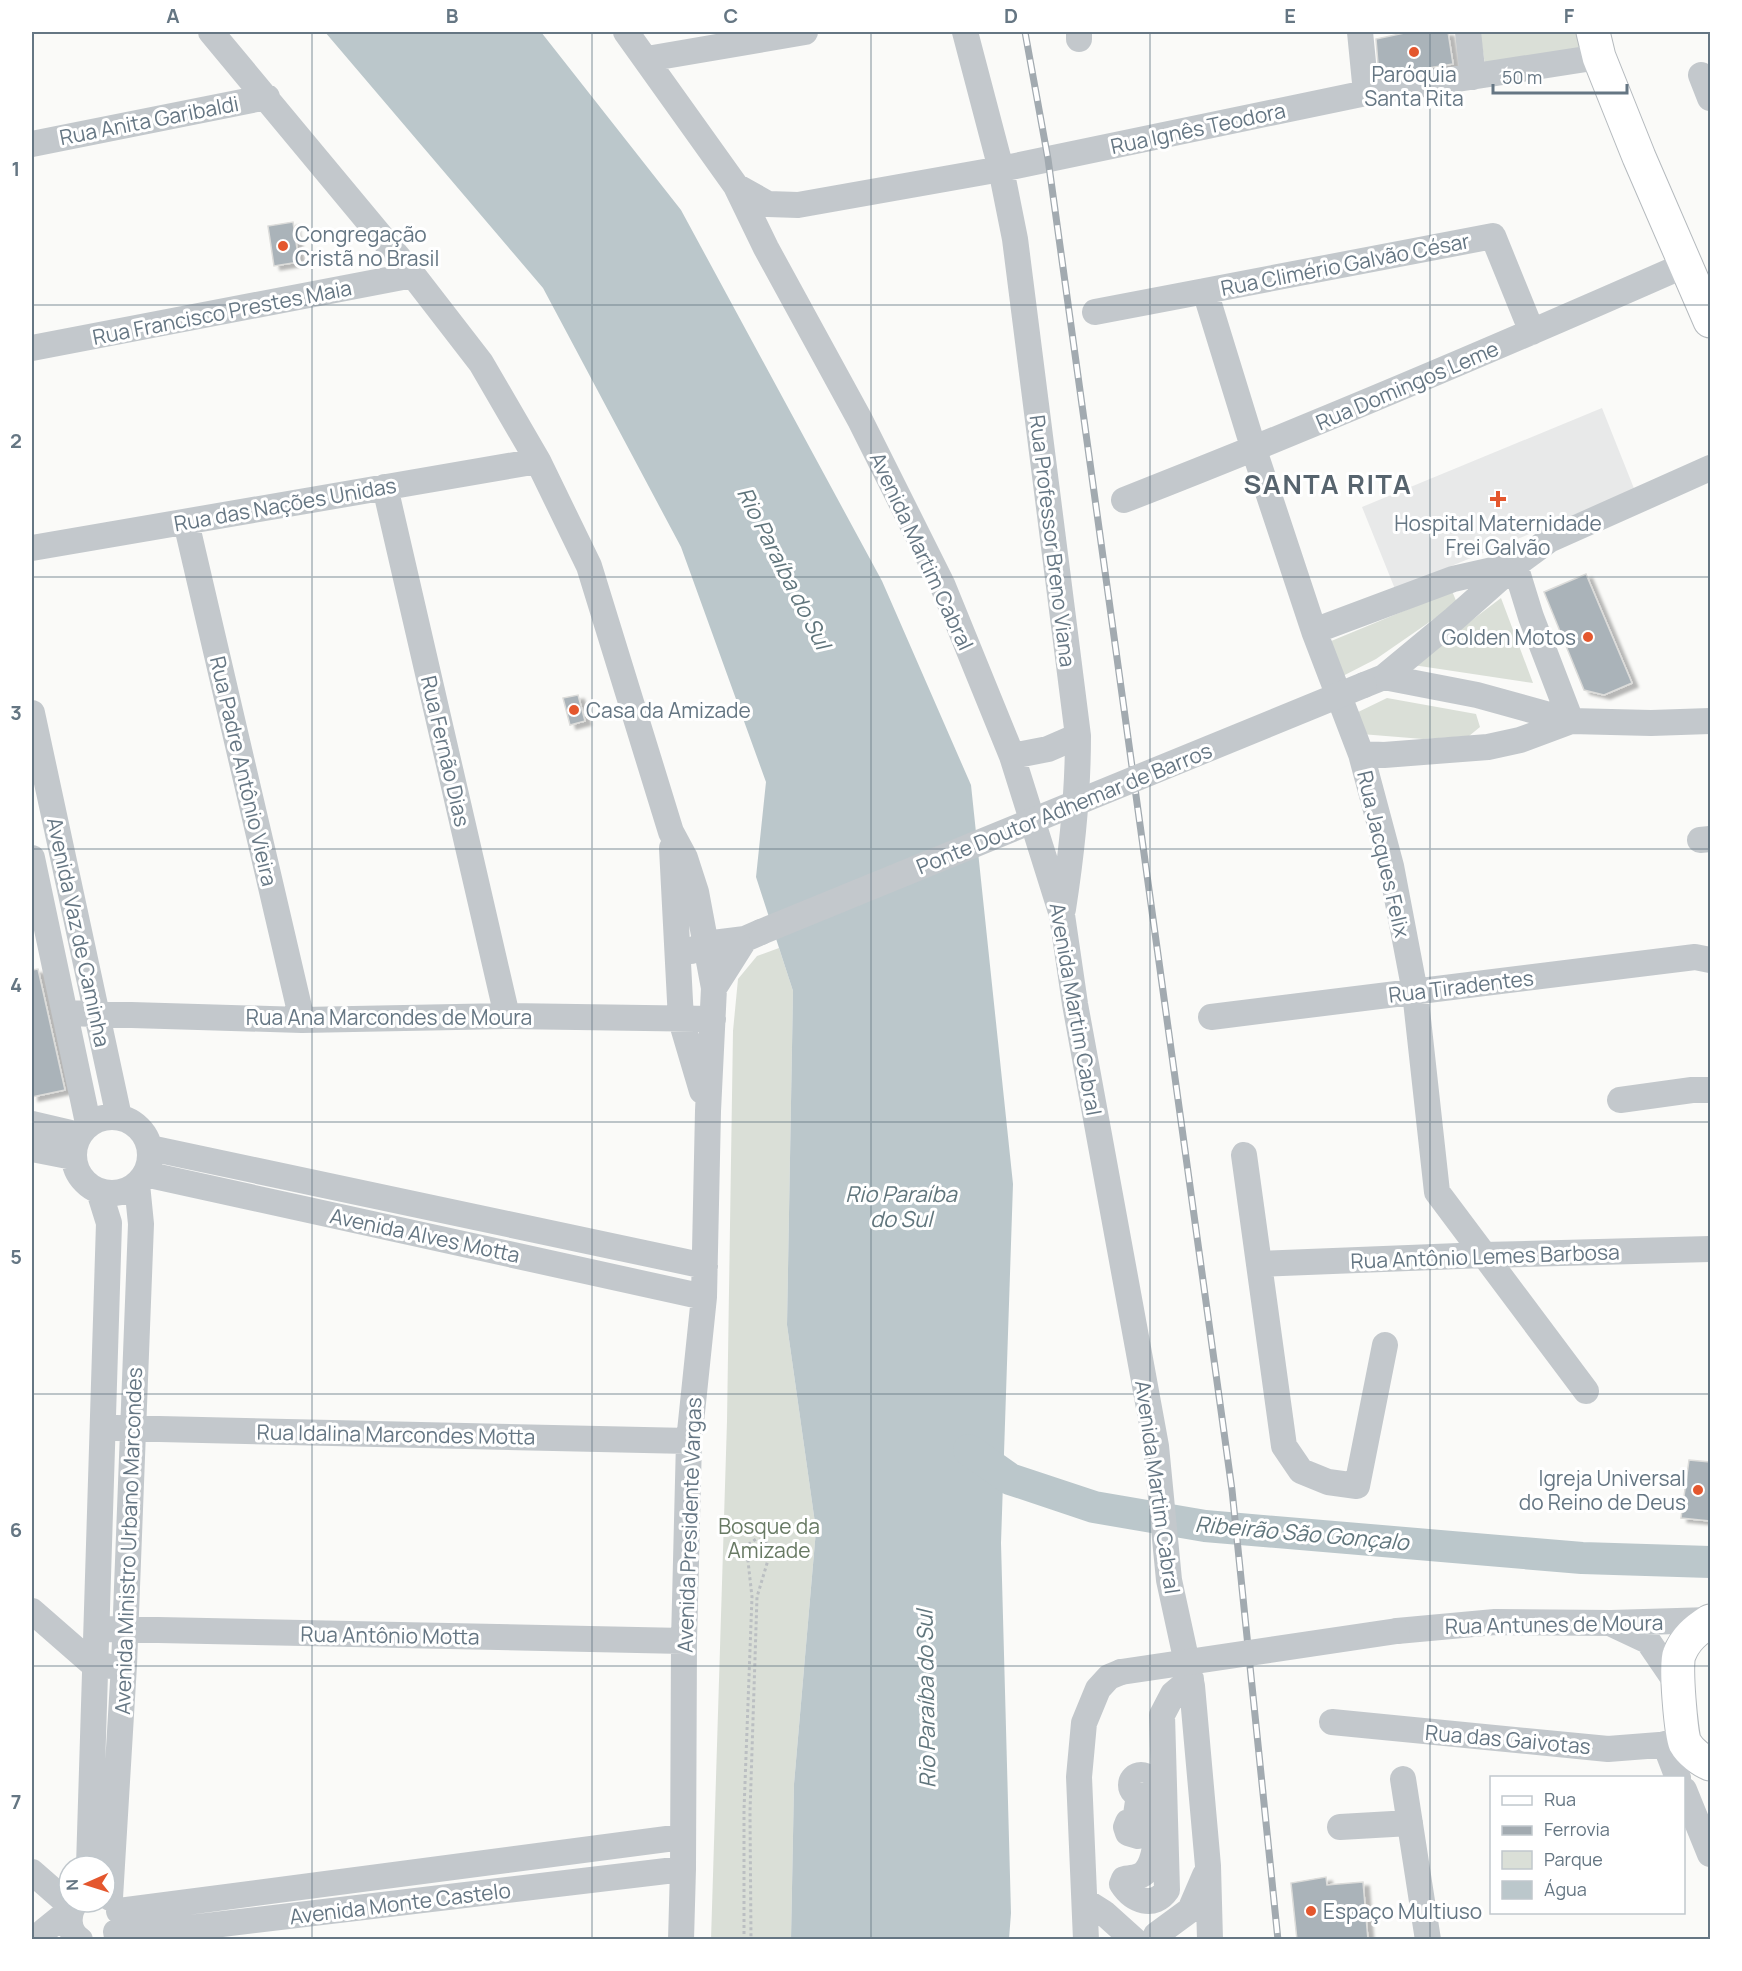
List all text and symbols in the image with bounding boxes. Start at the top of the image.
text: A [166,2,180,29]
text: B [446,2,459,29]
text: C [724,2,738,29]
text: D [1004,2,1018,29]
text: E [1284,2,1296,29]
text: F [1564,2,1575,29]
marker: Paróquia Santa Rita [1407,45,1421,59]
scale bar [1493,57,1626,95]
place label: Paróquia Santa Rita [1364,60,1464,112]
text: 50 m [1502,65,1542,89]
street label: Rua Anita Garibaldi [57,89,241,151]
street label: Rua Ignês Teodora [1108,96,1288,160]
text: 1 [12,155,20,182]
place label: Congregação Cristã no Brasil [295,220,439,272]
street label: Rua Climério Galvão César [1218,226,1472,302]
marker: Congregação Cristã no Brasil [276,239,290,253]
street label: Rua Francisco Prestes Maia [90,273,354,351]
street label: Rua Domingos Leme [1311,334,1503,436]
street label: Rua Professor Breno Viana [1024,413,1082,669]
text: 2 [10,427,22,454]
street label: Avenida Martim Cabral [864,447,980,655]
district label: SANTA RITA [1244,465,1412,502]
street label: Rua das Nações Unidas [172,471,398,537]
water label: Rio Paraíba do Sul [730,482,839,657]
marker: Hospital Maternidade Frei Galvão [1489,490,1507,508]
place label: Hospital Maternidade Frei Galvão [1394,509,1602,561]
place label: Golden Motos [1441,623,1576,651]
marker: Golden Motos [1581,630,1595,644]
street label: Rua Padre Antônio Vieira [204,653,284,889]
street label: Rua Fernão Dias [415,673,477,829]
place label: Casa da Amizade [586,696,751,724]
text: 3 [10,699,22,726]
marker: Casa da Amizade [567,703,581,717]
street label: Ponte Doutor Adhemar de Barros [912,736,1216,880]
street label: Rua Jacques Felix [1351,768,1417,940]
street label: Avenida Vaz de Caminha [41,815,117,1049]
street label: Avenida Martim Cabral [1044,900,1108,1118]
street label: Rua Tiradentes [1387,963,1535,1009]
text: 4 [10,971,22,998]
street label: Rua Ana Marcondes de Moura [246,1003,532,1031]
water label: Rio Paraíba do Sul [845,1179,959,1234]
street label: Avenida Alves Motta [327,1201,523,1269]
street label: Rua Antônio Lemes Barbosa [1350,1237,1620,1275]
text: 5 [10,1243,22,1270]
street label: Avenida Ministro Urbano Marcondes [108,1367,148,1715]
street label: Avenida Martim Cabral [1129,1378,1187,1596]
street label: Avenida Presidente Vargas [671,1397,707,1653]
street label: Rua Idalina Marcondes Motta [256,1418,536,1450]
place label: Igreja Universal do Reino de Deus [1519,1464,1686,1516]
marker: Igreja Universal do Reino de Deus [1691,1483,1705,1497]
water label: Ribeirão São Gonçalo [1194,1509,1412,1557]
park label: Bosque da Amizade [718,1512,820,1564]
text: 6 [10,1516,22,1543]
water label: Rio Paraíba do Sul [909,1607,943,1788]
street label: Rua Antunes de Moura [1445,1608,1663,1640]
street label: Rua Antônio Motta [300,1619,480,1651]
street label: Rua das Gaivotas [1424,1718,1592,1760]
legend [1490,1776,1685,1914]
text: Rua [1544,1787,1576,1811]
text: 7 [11,1788,21,1815]
text: Ferrovia [1544,1817,1610,1841]
text: Parque [1544,1847,1603,1871]
north arrow [57,1854,117,1914]
street label: Avenida Monte Castelo [288,1876,512,1930]
text: Água [1544,1877,1587,1901]
text: N [61,1878,83,1891]
place label: Espaço Multiuso [1323,1897,1482,1925]
marker: Espaço Multiuso [1304,1904,1318,1918]

